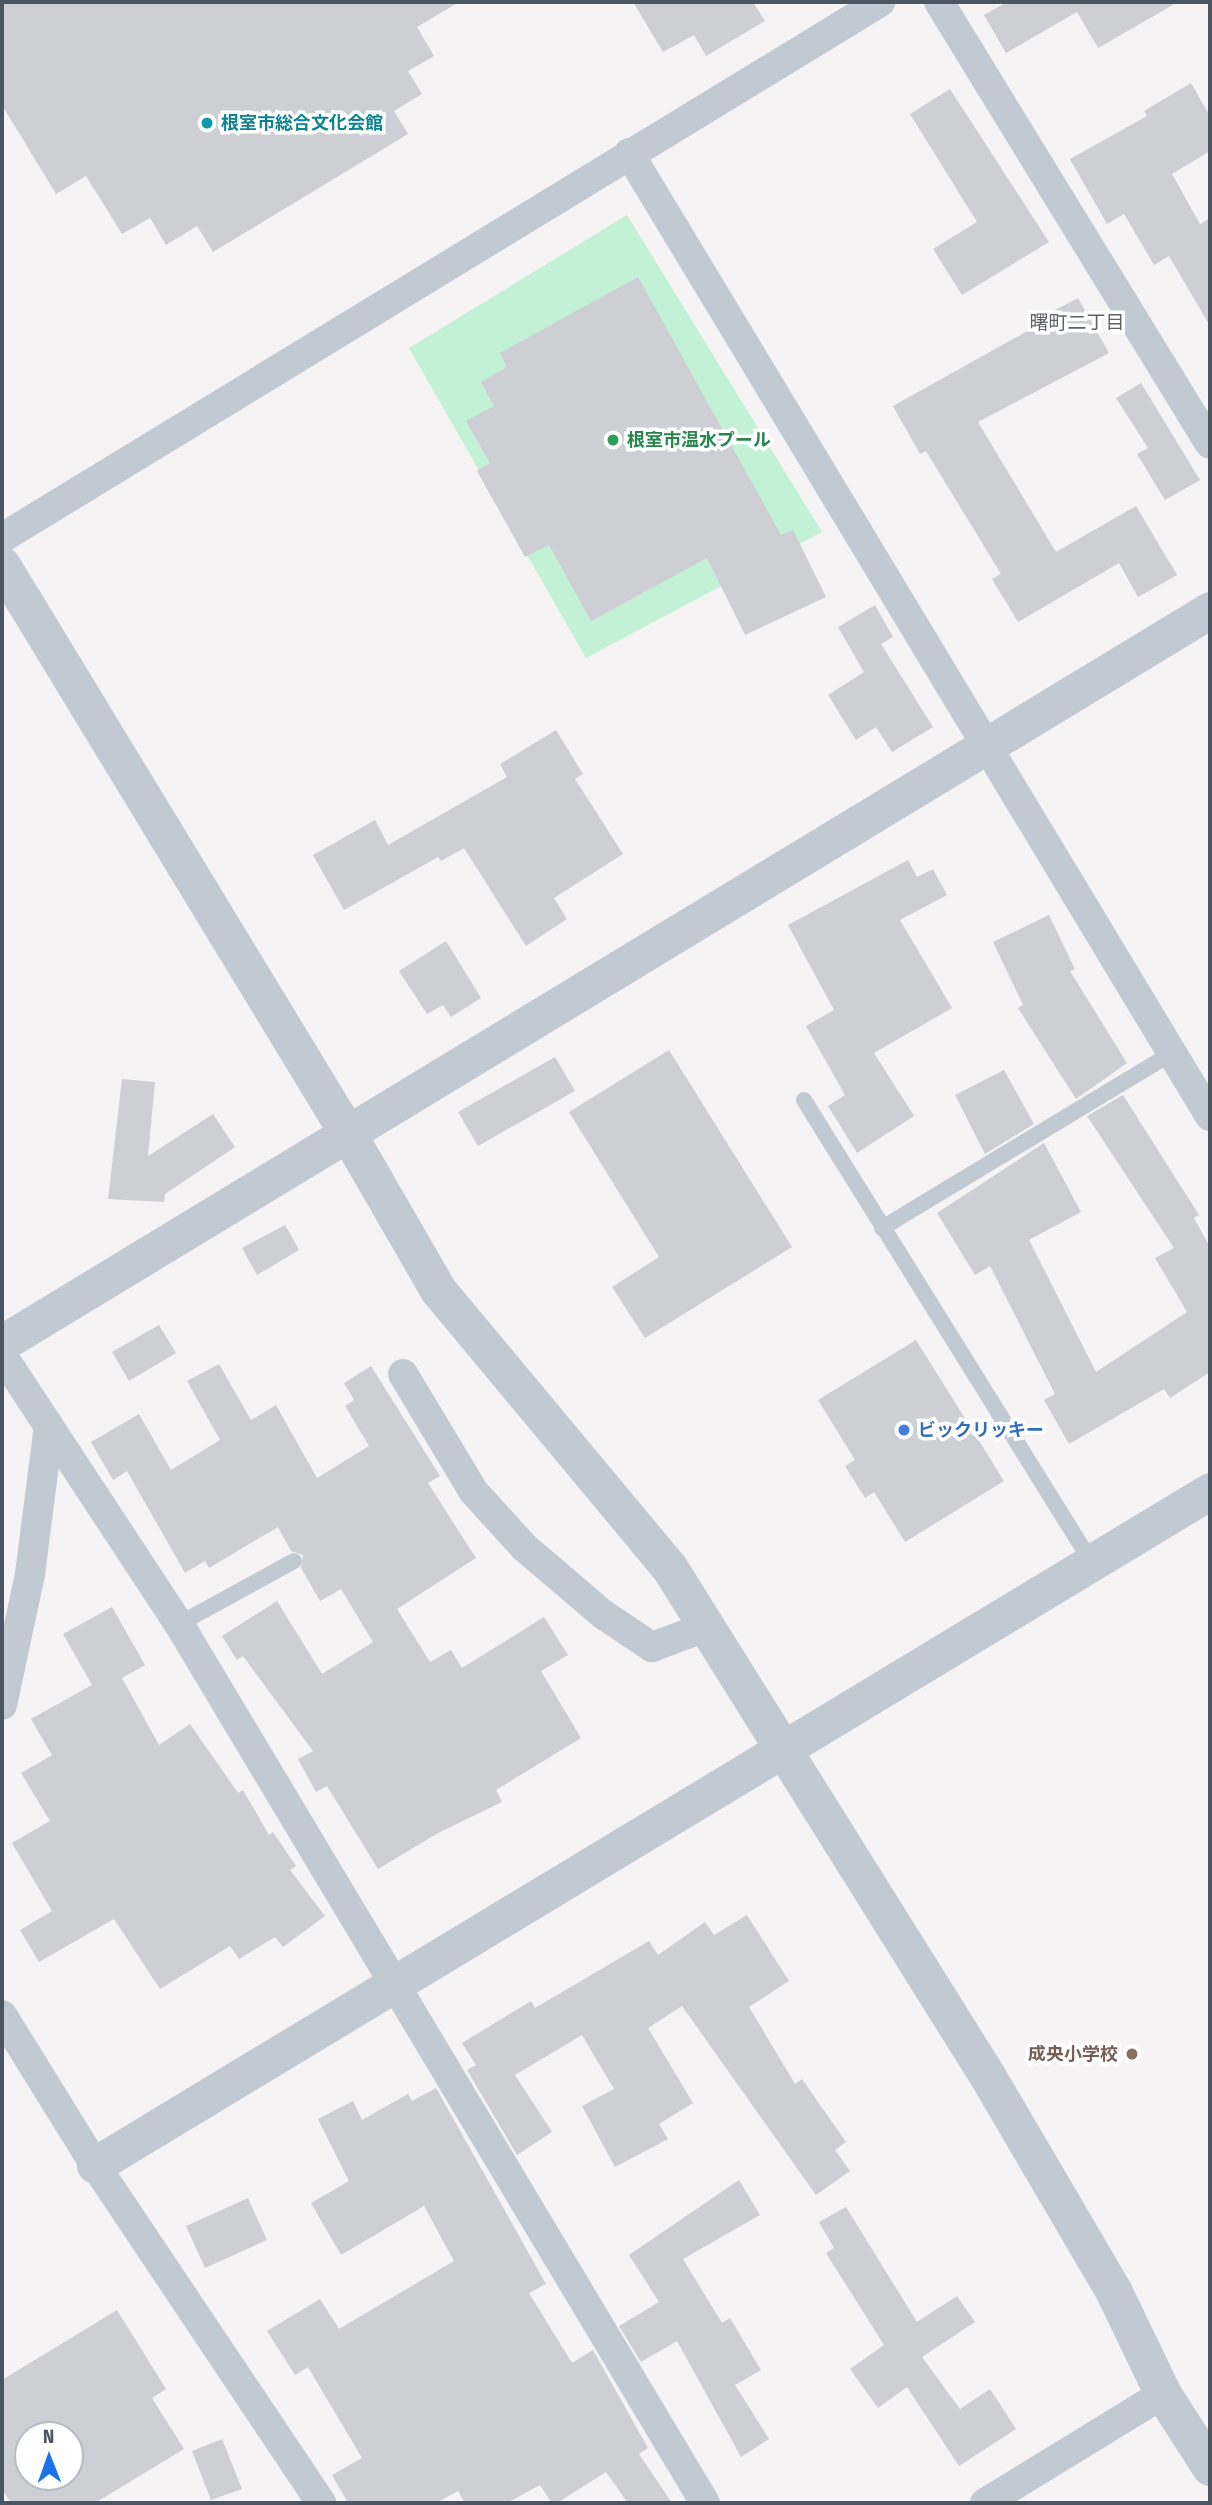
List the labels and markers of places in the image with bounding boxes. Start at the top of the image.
place label: 根室市総合文化会館 [221,112,383,134]
marker: 根室市総合文化会館 [199,115,215,131]
place label: 根室市温水プール [627,429,771,451]
marker: 根室市温水プール [605,432,621,448]
place label: ビックリッキー [918,1419,1044,1441]
marker: ビックリッキー [896,1422,912,1438]
place label: 成央小学校 [1028,2043,1118,2065]
marker: 成央小学校 [1124,2046,1140,2062]

